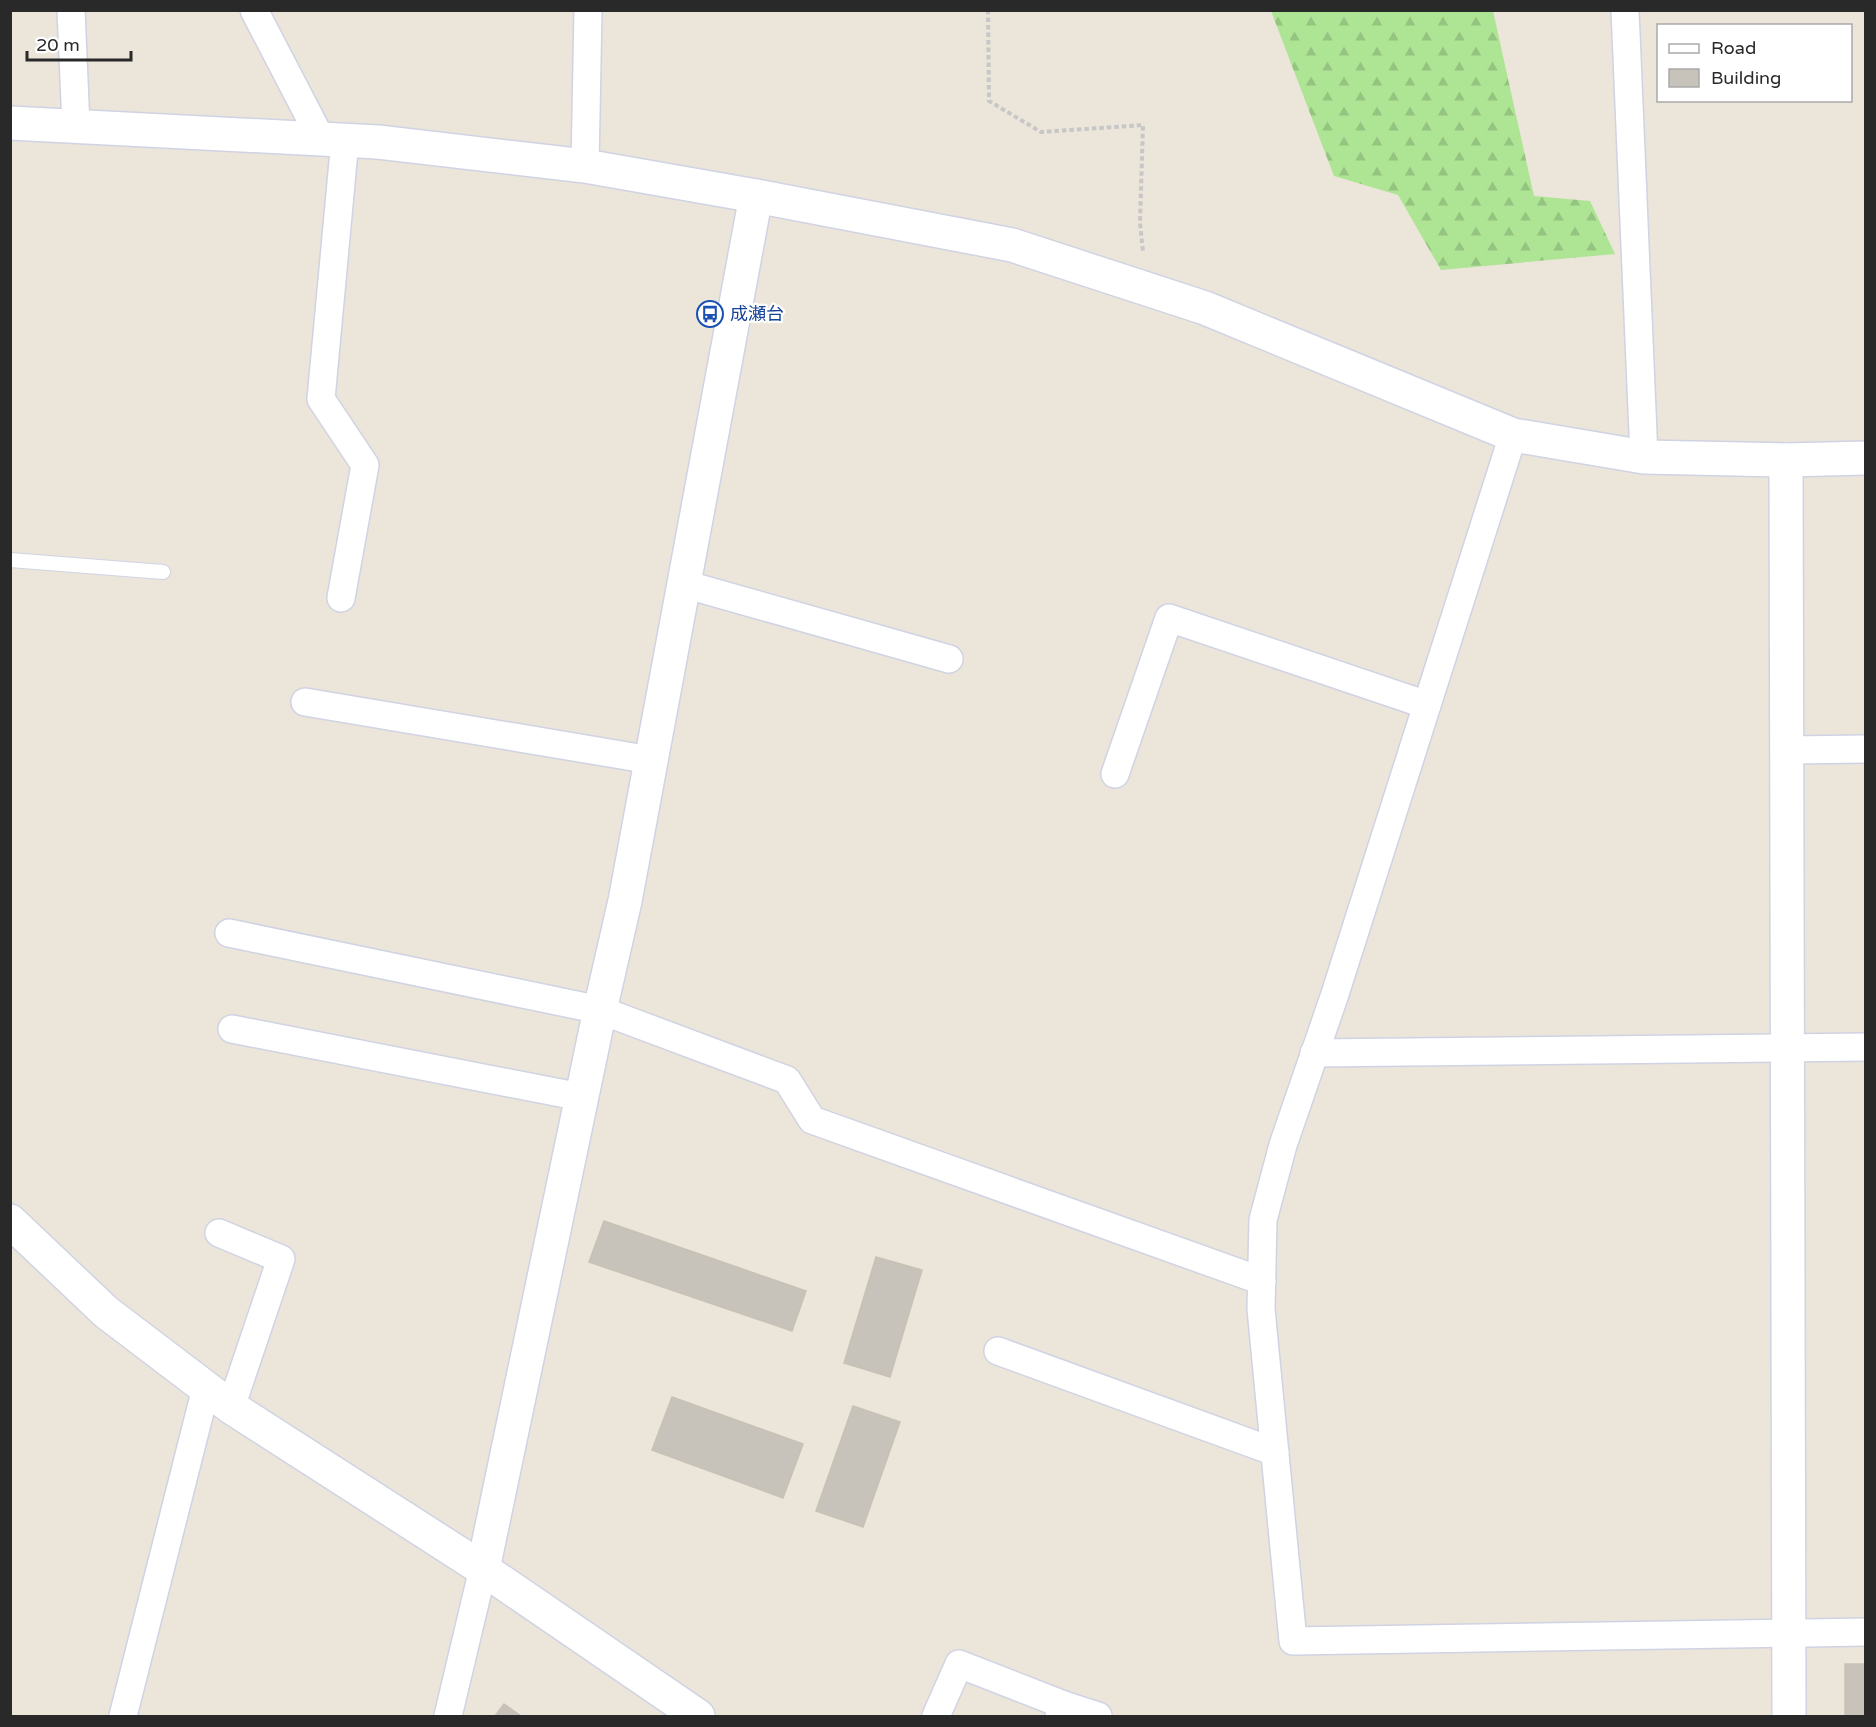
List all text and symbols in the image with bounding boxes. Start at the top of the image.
scale bar [27,24,130,62]
legend [1657,24,1852,102]
text: 20 m [36,34,80,56]
text: Road [1711,37,1756,59]
text: Building [1711,67,1781,89]
bus stop icon: 成瀬台 [695,299,725,329]
place label: 成瀬台 [730,303,784,325]

